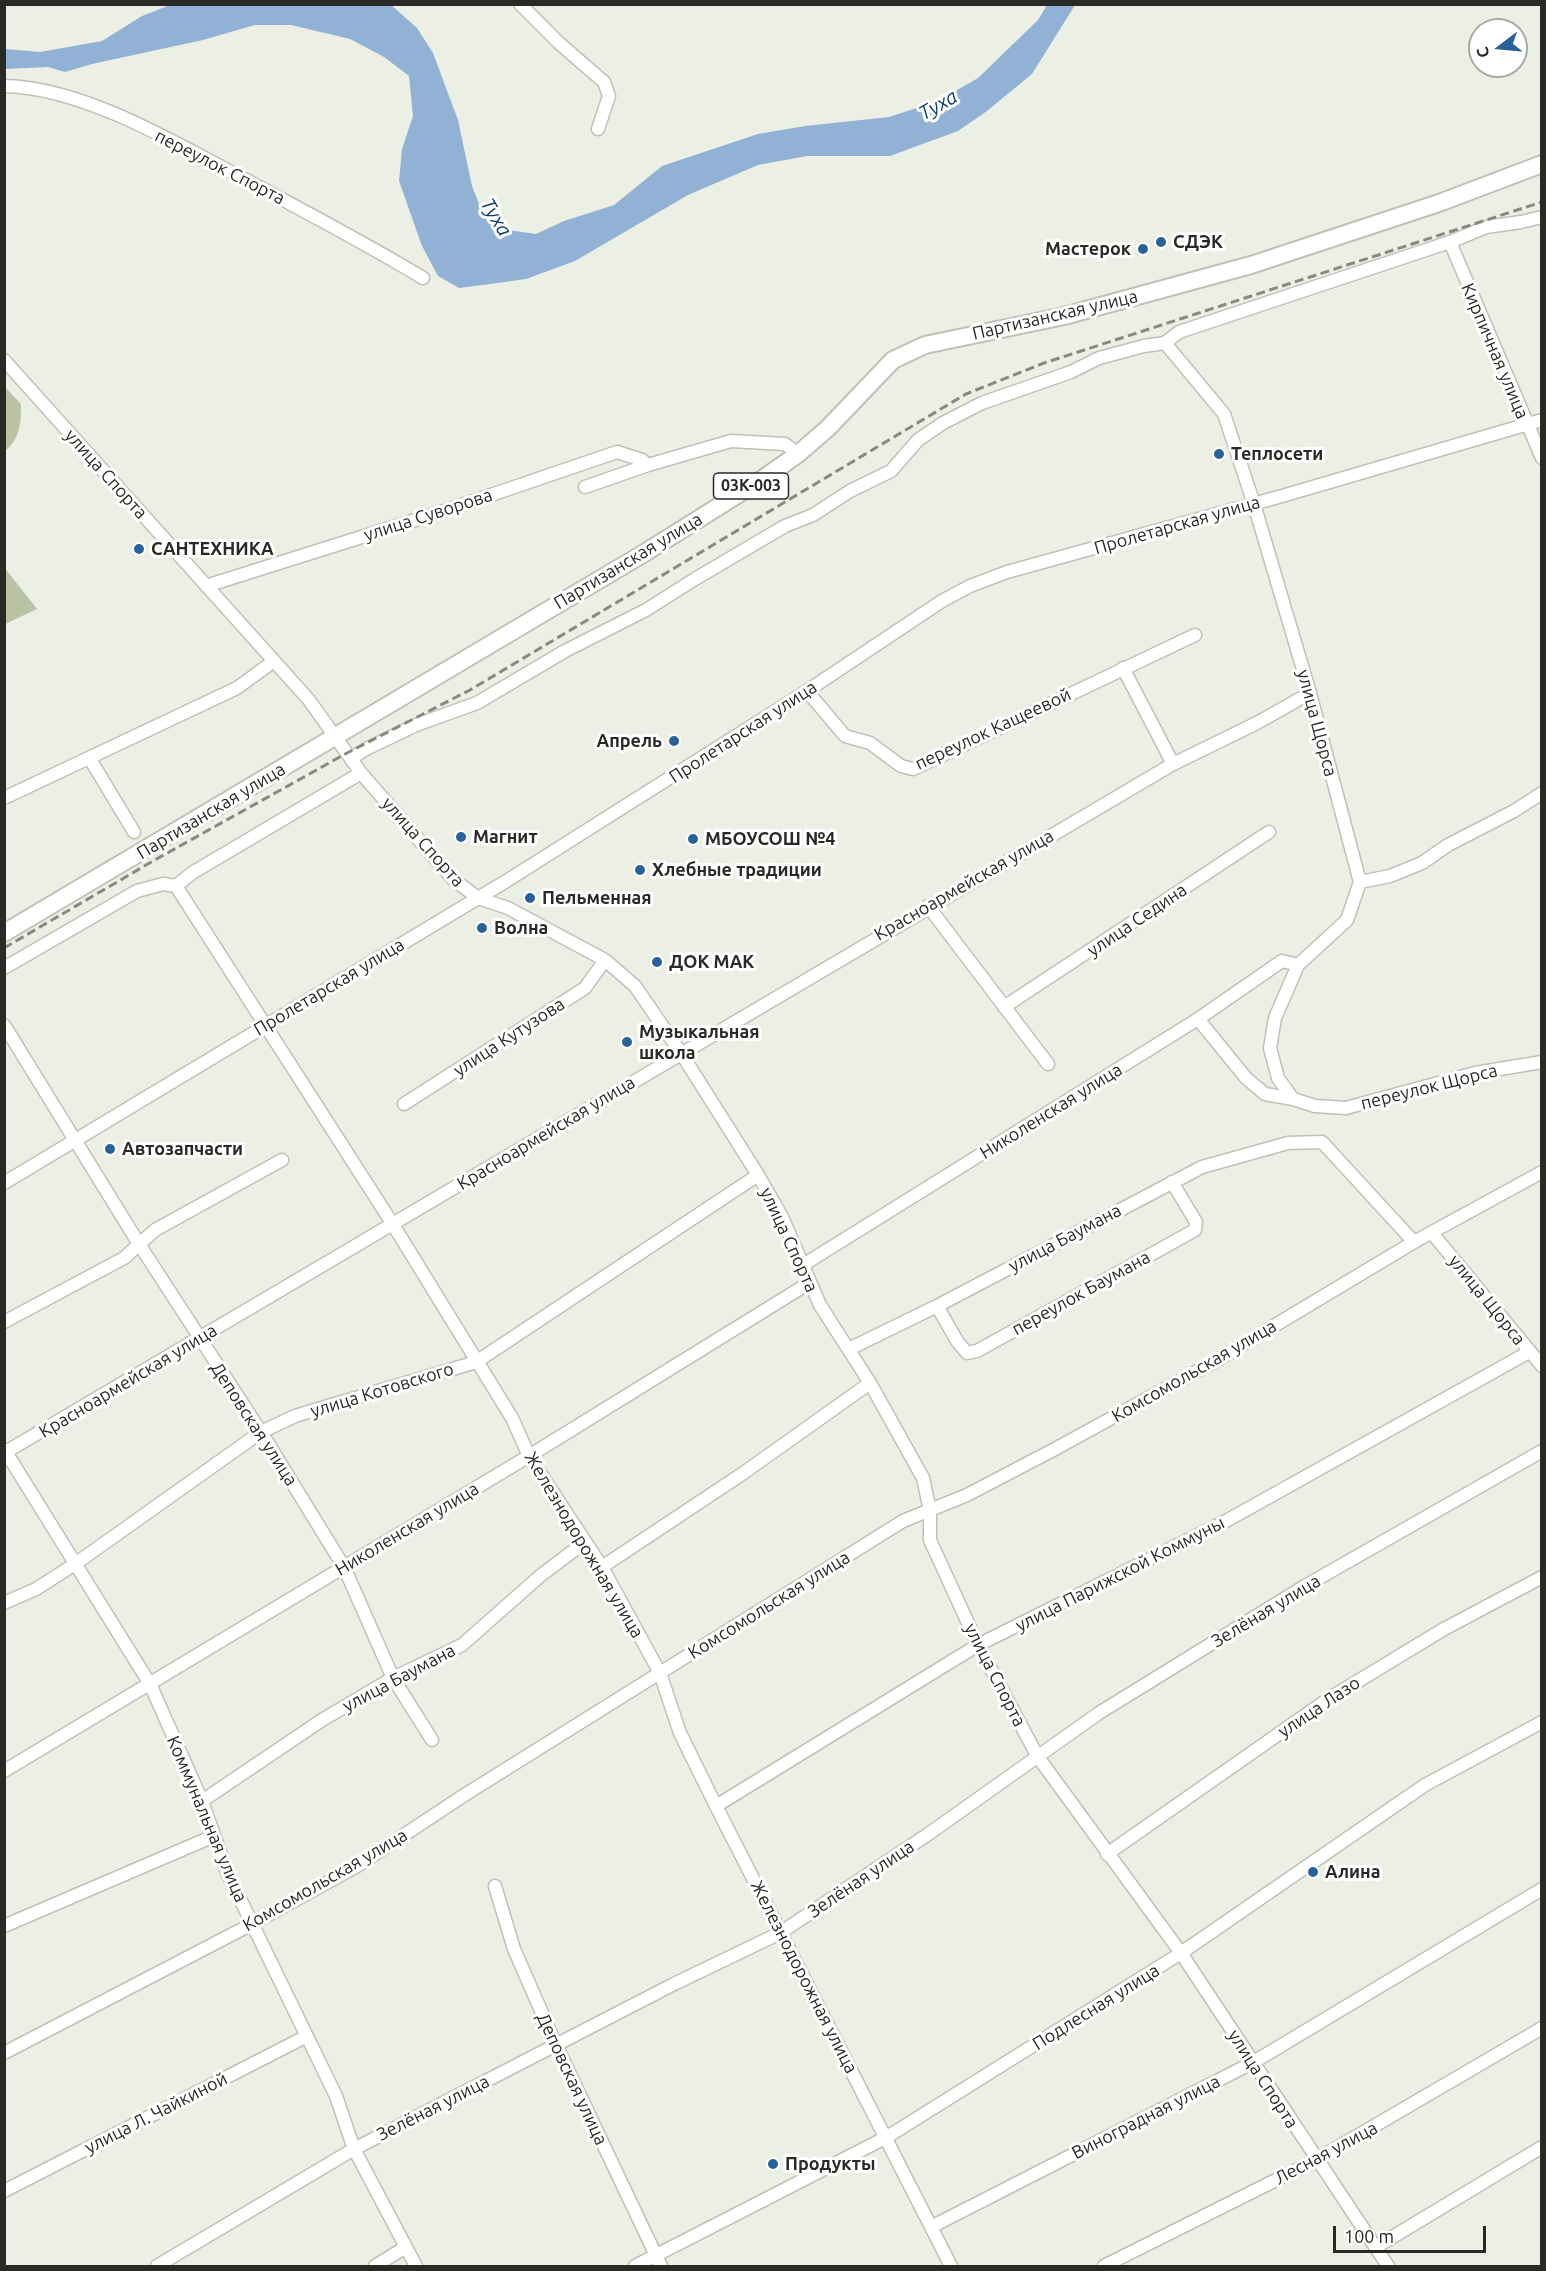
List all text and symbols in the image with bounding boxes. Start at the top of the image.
north arrow [1468,18,1528,78]
text: С [1473,45,1493,60]
water label: Туха [915,85,961,125]
street label: переулок Спорта [151,125,289,209]
water label: Туха [475,194,517,240]
place label: СДЭК [1173,231,1223,253]
marker: СДЭК [1154,235,1168,249]
place label: Мастерок [1045,238,1131,260]
marker: Мастерок [1136,242,1150,256]
street label: Кирпичная улица [1457,280,1533,422]
street label: Партизанская улица [970,285,1140,345]
street label: улица Спорта [60,425,152,523]
place label: Теплосети [1231,443,1323,465]
marker: Теплосети [1212,447,1226,461]
road number: 03К-003 [714,473,789,499]
street label: улица Суворова [361,484,495,546]
street label: Пролетарская улица [1092,491,1262,559]
street label: Партизанская улица [550,508,706,614]
place label: САНТЕХНИКА [151,538,274,560]
marker: САНТЕХНИКА [132,542,146,556]
street label: улица Щорса [1292,667,1342,779]
street label: Пролетарская улица [665,676,821,788]
street label: переулок Кащеевой [912,683,1074,775]
place label: Апрель [597,730,662,752]
marker: Апрель [667,734,681,748]
street label: Партизанская улица [133,758,289,864]
street label: улица Спорта [377,793,469,891]
street label: Красноармейская улица [870,825,1058,945]
place label: Магнит [473,826,537,848]
place label: МБОУСОШ №4 [705,828,835,850]
marker: Магнит [454,830,468,844]
marker: МБОУСОШ №4 [686,832,700,846]
place label: Хлебные традиции [652,859,822,881]
marker: Хлебные традиции [633,863,647,877]
street label: улица Седина [1083,879,1191,961]
place label: Пельменная [542,887,652,909]
marker: Пельменная [523,891,537,905]
place label: Волна [494,917,548,939]
marker: Волна [475,921,489,935]
street label: Пролетарская улица [250,934,408,1040]
place label: ДОК МАК [669,951,754,973]
marker: ДОК МАК [650,955,664,969]
street label: улица Кутузова [449,993,569,1081]
place label: Музыкальная школа [639,1021,760,1064]
marker: Музыкальная школа [620,1035,634,1049]
street label: Николенская улица [976,1059,1126,1163]
street label: переулок Щорса [1358,1060,1500,1114]
street label: Красноармейская улица [453,1071,639,1195]
place label: Автозапчасти [122,1138,243,1160]
marker: Автозапчасти [103,1142,117,1156]
street label: улица Спорта [755,1184,823,1296]
street label: улица Баумана [1005,1199,1125,1277]
street label: переулок Баумана [1008,1246,1154,1340]
street label: улица Щорса [1444,1251,1530,1349]
street label: Комсомольская улица [1108,1315,1280,1427]
street label: Красноармейская улица [35,1319,221,1443]
street label: Деповская улица [206,1358,302,1490]
street label: улица Котовского [308,1358,456,1422]
street label: Железнодорожная улица [520,1448,648,1642]
street label: Николенская улица [331,1478,483,1580]
street label: улица Парижской Коммуны [1012,1512,1228,1636]
street label: Комсомольская улица [684,1546,854,1664]
street label: Зелёная улица [1208,1570,1324,1652]
street label: улица Спорта [960,1620,1030,1730]
street label: улица Баумана [339,1639,459,1717]
street label: улица Лазо [1274,1672,1364,1742]
street label: Коммунальная улица [162,1733,252,1905]
street label: Комсомольская улица [239,1824,411,1936]
street label: Зелёная улица [804,1836,918,1922]
place label: Алина [1325,1861,1381,1883]
marker: Алина [1306,1865,1320,1879]
street label: Железнодорожная улица [746,1877,862,2077]
street label: Подлесная улица [1029,1959,1163,2055]
street label: Деповская улица [532,2010,612,2148]
street label: улица Спорта [1223,2026,1303,2132]
street label: улица Л. Чайкиной [81,2068,231,2158]
street label: Зелёная улица [373,2070,493,2146]
street label: Виноградная улица [1068,2070,1224,2164]
street label: Лесная улица [1271,2117,1381,2189]
place label: Продукты [785,2153,875,2175]
marker: Продукты [766,2157,780,2171]
scale bar [1336,2214,1489,2252]
text: 100 m [1344,2226,1394,2246]

